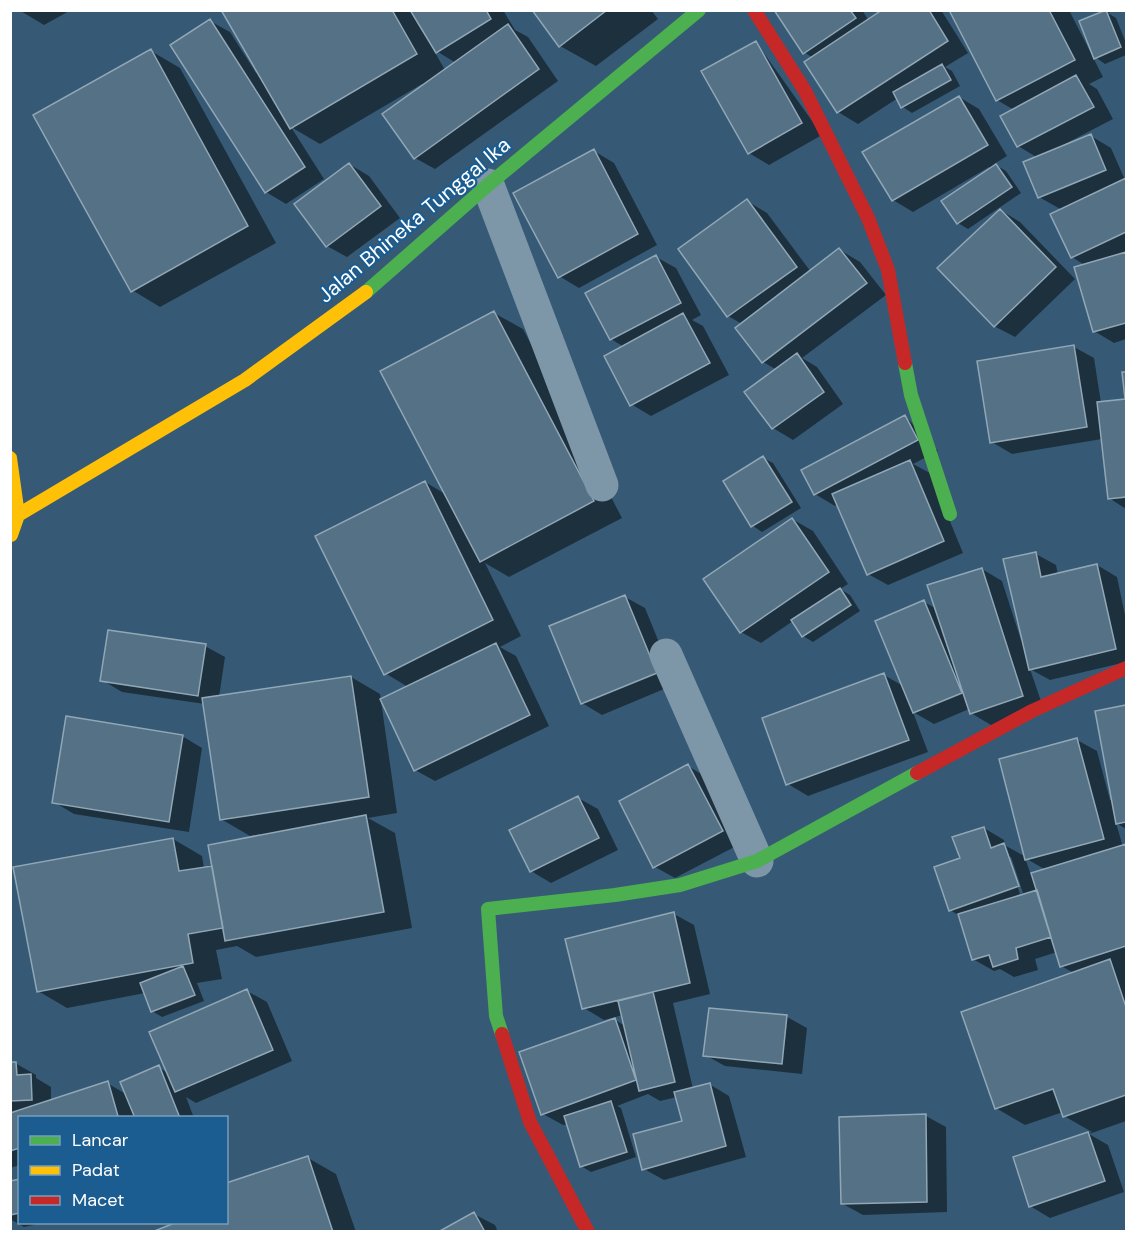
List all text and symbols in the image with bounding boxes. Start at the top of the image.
street label: Jalan Bhineka Tunggal Ika [312,131,516,309]
legend [18,1116,228,1224]
text: Lancar [72,1128,129,1152]
text: Padat [72,1158,120,1182]
text: Macet [72,1188,124,1212]

